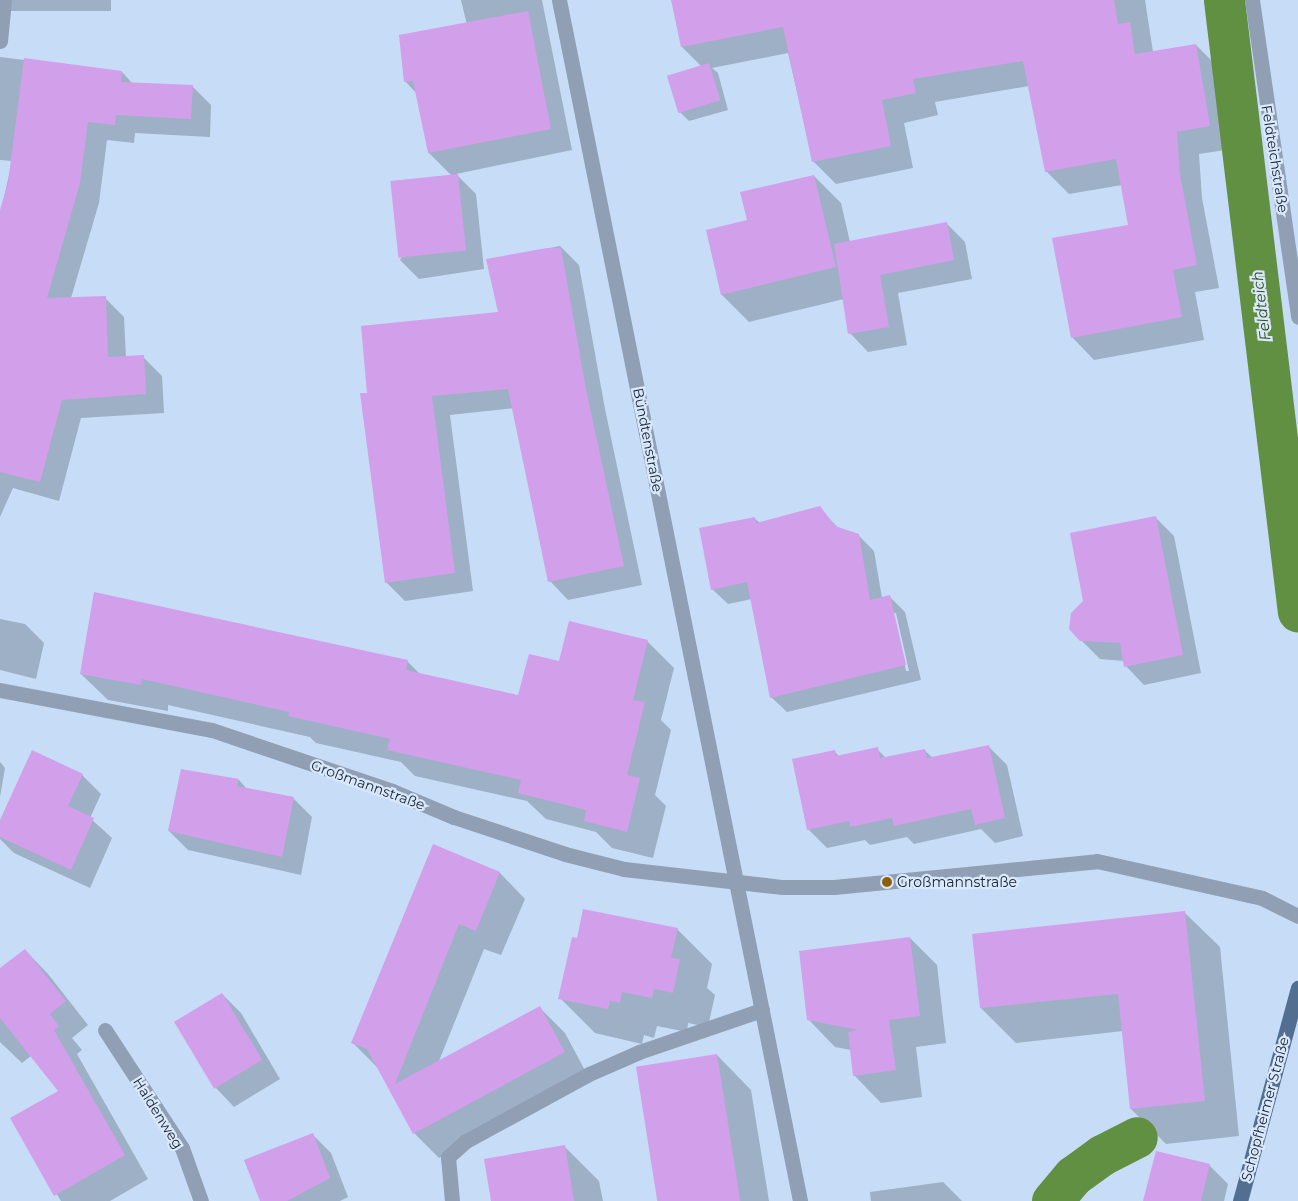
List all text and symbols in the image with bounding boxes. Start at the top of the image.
street label: Feldteichstraße [1258,104,1292,214]
water label: Feldteich [1248,270,1274,342]
street label: Bündtenstraße [630,386,666,494]
street label: Großmannstraße [309,757,427,813]
place label: Großmannstraße [897,874,1017,890]
marker: Großmannstraße [881,876,893,888]
street label: Schopfheimer Straße [1238,1035,1292,1183]
street label: Haldenweg [129,1074,187,1152]

